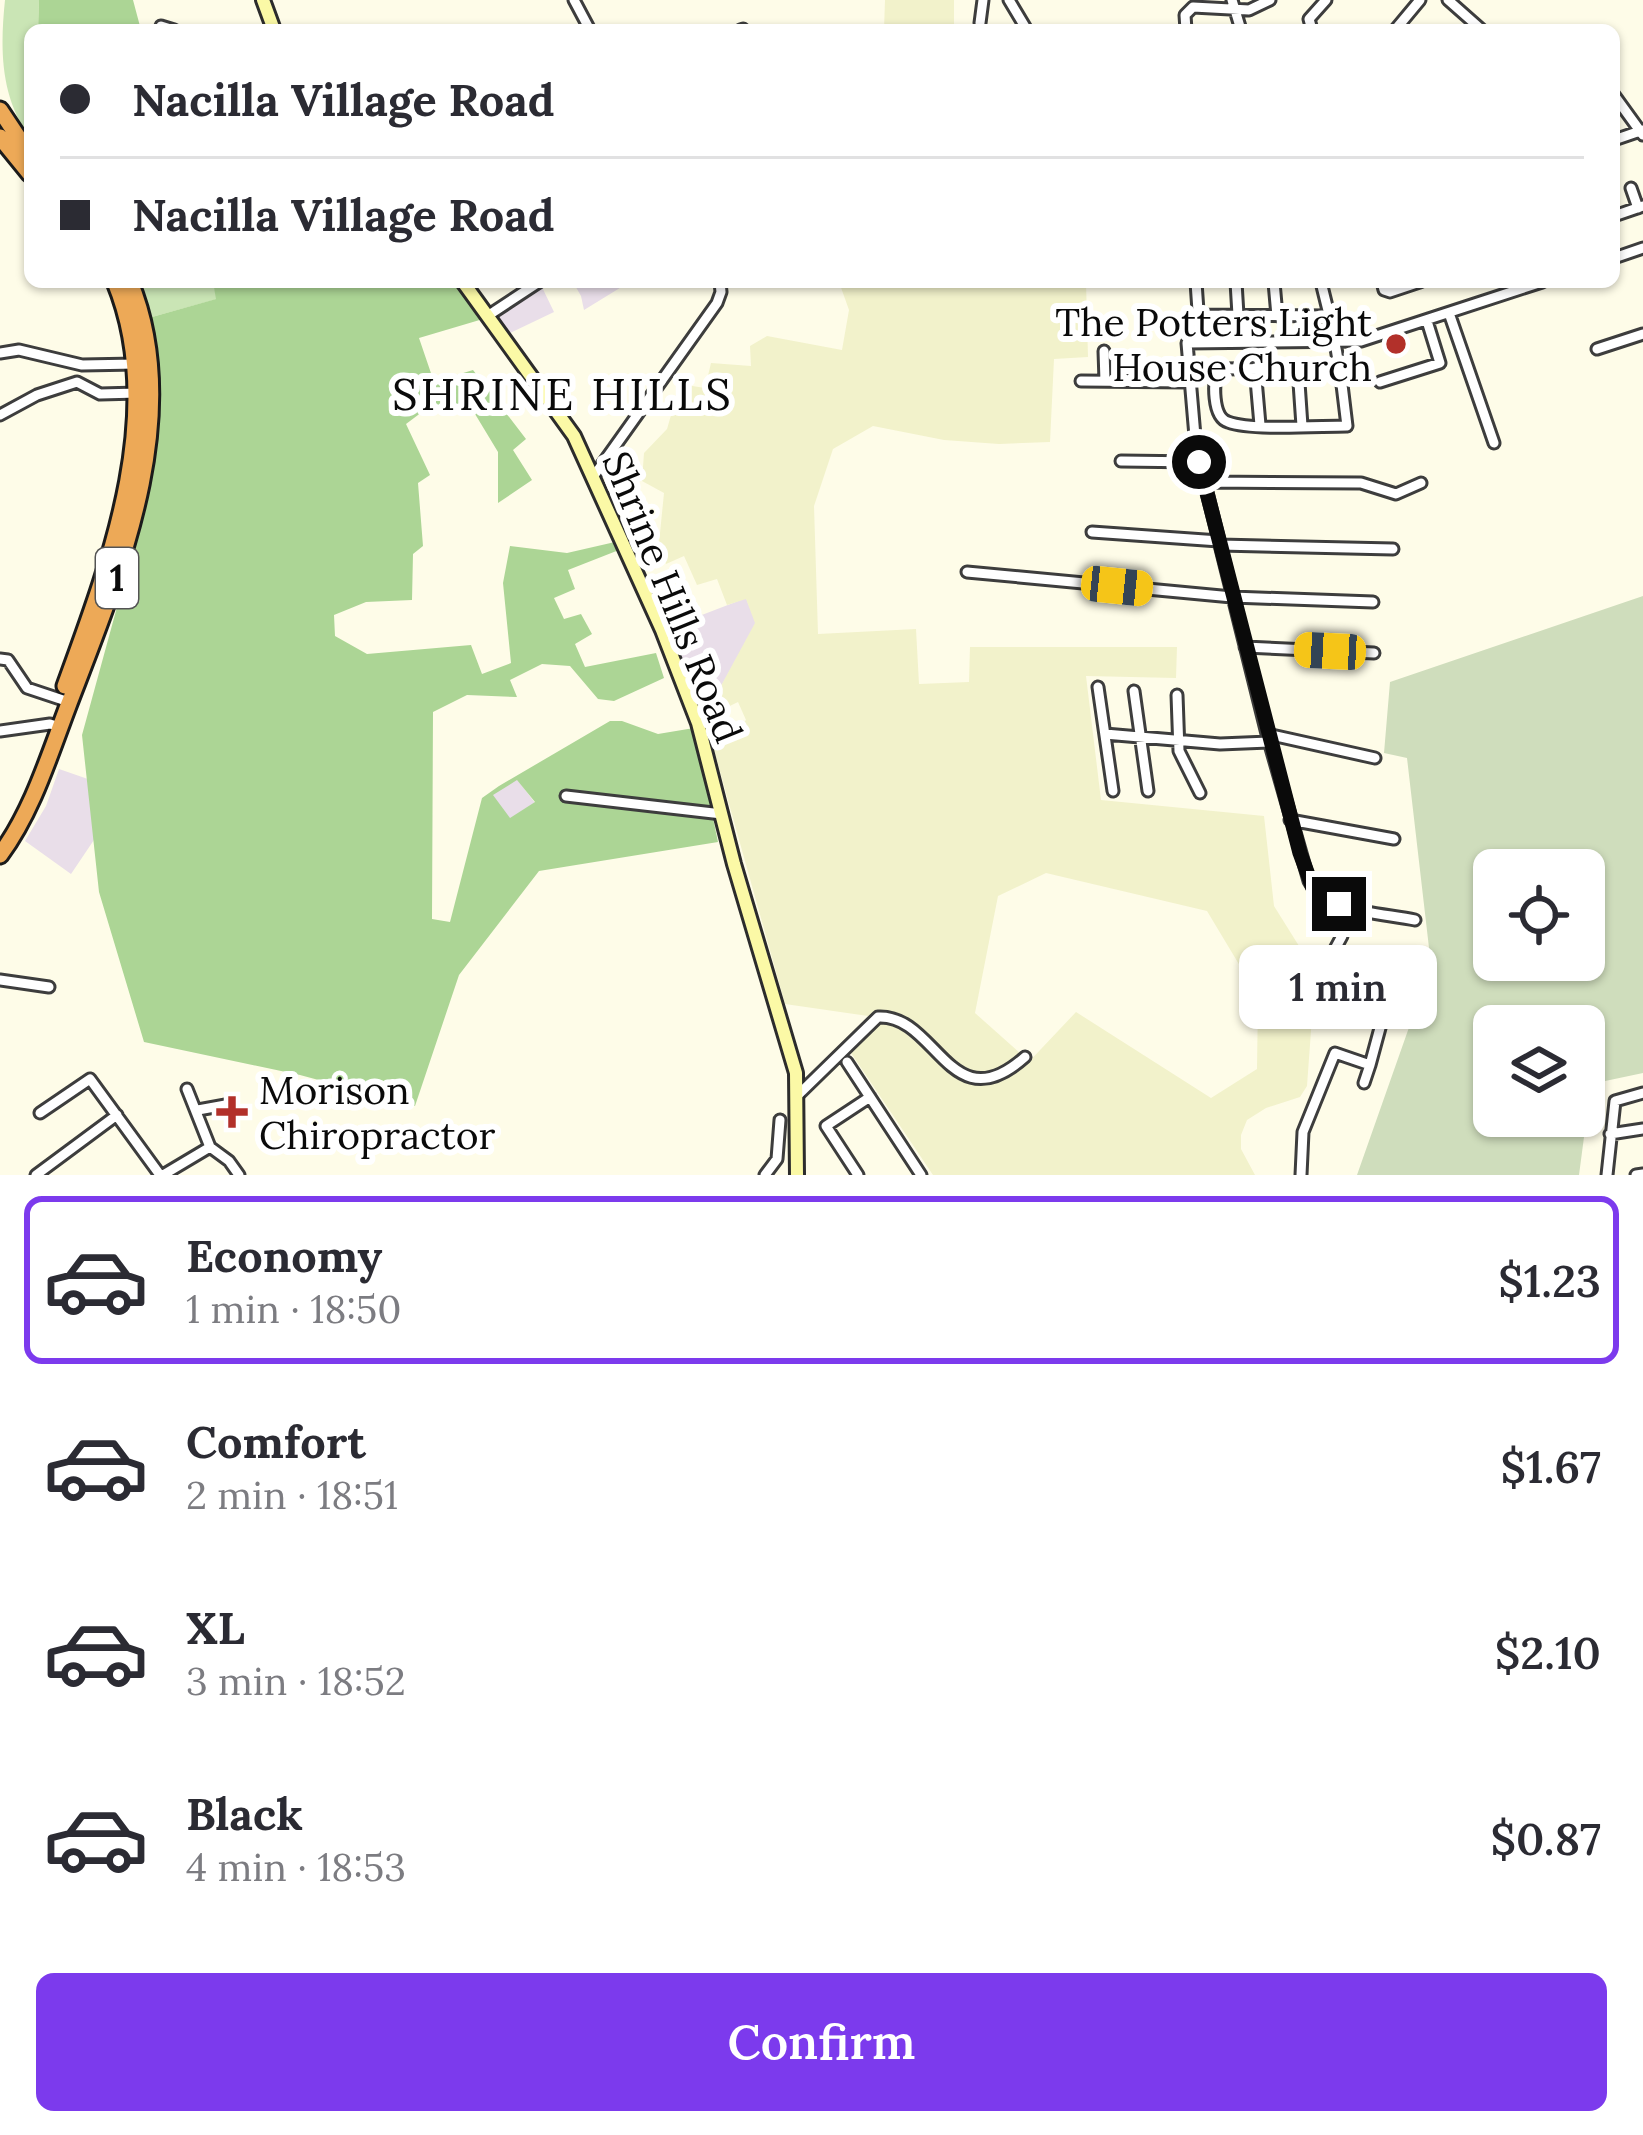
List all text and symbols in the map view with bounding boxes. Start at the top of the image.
text: Nacilla Village Road [132,71,555,128]
text: Nacilla Village Road [132,186,555,243]
place label: The Potters Light House Church [1055,297,1372,392]
marker: The Potters Light House Church [1383,331,1409,357]
district label: SHRINE HILLS [392,365,734,422]
route start [1172,435,1226,489]
street label: Shrine Hills Road [592,444,754,750]
road number: 1 [96,548,138,608]
car [1079,564,1155,608]
car [1293,631,1367,671]
map controls [1473,849,1605,1137]
button: locate [1473,849,1605,981]
route end [1312,877,1366,931]
callout: 1 min [1240,946,1438,1030]
text: 1 min [1289,962,1387,1012]
button: layers [1473,1005,1605,1137]
place label: Morison Chiropractor [259,1065,495,1160]
marker: Morison Chiropractor [216,1096,248,1128]
icon: car [42,1226,150,1334]
text: Economy [186,1227,382,1284]
text: $1.23 [1498,1252,1601,1309]
text: 1 min · 18:50 [186,1284,402,1334]
icon: car [42,1412,150,1520]
text: Comfort [186,1413,366,1470]
text: $1.67 [1500,1438,1601,1495]
text: 2 min · 18:51 [186,1470,398,1520]
icon: car [42,1598,150,1706]
text: XL [186,1599,245,1656]
text: $2.10 [1495,1624,1601,1681]
text: 3 min · 18:52 [186,1656,406,1706]
icon: car [42,1784,150,1892]
text: Black [186,1785,303,1842]
text: $0.87 [1491,1810,1601,1867]
text: 4 min · 18:53 [186,1842,406,1892]
button: Confirm [36,1973,1607,2111]

